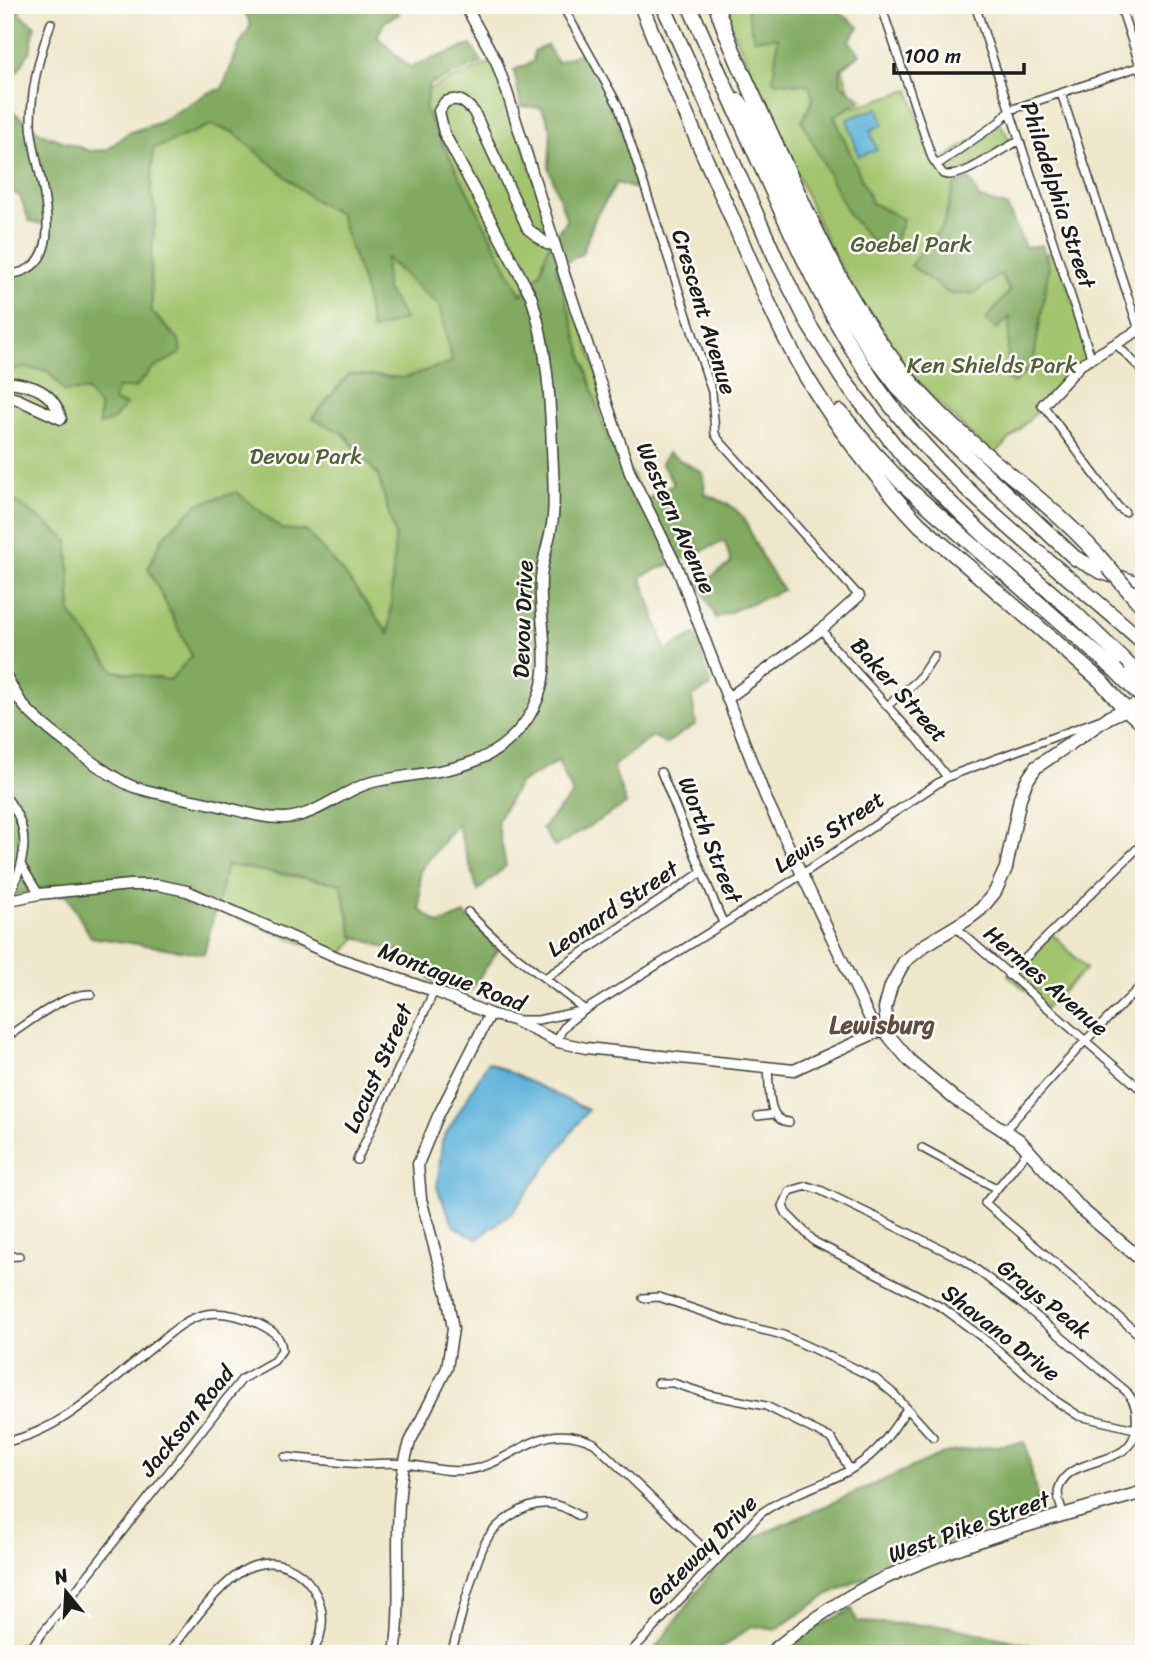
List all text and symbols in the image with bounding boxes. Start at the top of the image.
scale bar [894,32,1023,76]
text: 100 m [904,37,961,75]
street label: Philadelphia Street [1008,96,1108,295]
street label: Crescent Avenue [659,224,749,400]
park label: Goebel Park [850,224,972,265]
park label: Ken Shields Park [907,345,1078,386]
street label: Western Avenue [624,435,728,601]
park label: Devou Park [250,436,362,477]
street label: Devou Drive [500,559,546,679]
street label: Baker Street [840,627,958,753]
street label: Worth Street [666,770,755,911]
street label: Lewis Street [765,779,893,885]
street label: Leonard Street [538,848,689,969]
street label: Hermes Avenue [974,914,1118,1048]
street label: Montague Road [372,930,534,1025]
street label: Locust Street [331,995,426,1140]
district label: Lewisburg [829,1004,935,1046]
street label: Grays Peak [988,1248,1101,1351]
street label: Shavano Drive [932,1273,1070,1393]
street label: Jackson Road [128,1354,246,1487]
street label: West Pike Street [882,1478,1057,1575]
street label: Gateway Drive [636,1484,768,1616]
north arrow [32,1558,102,1628]
text: N [49,1558,73,1594]

